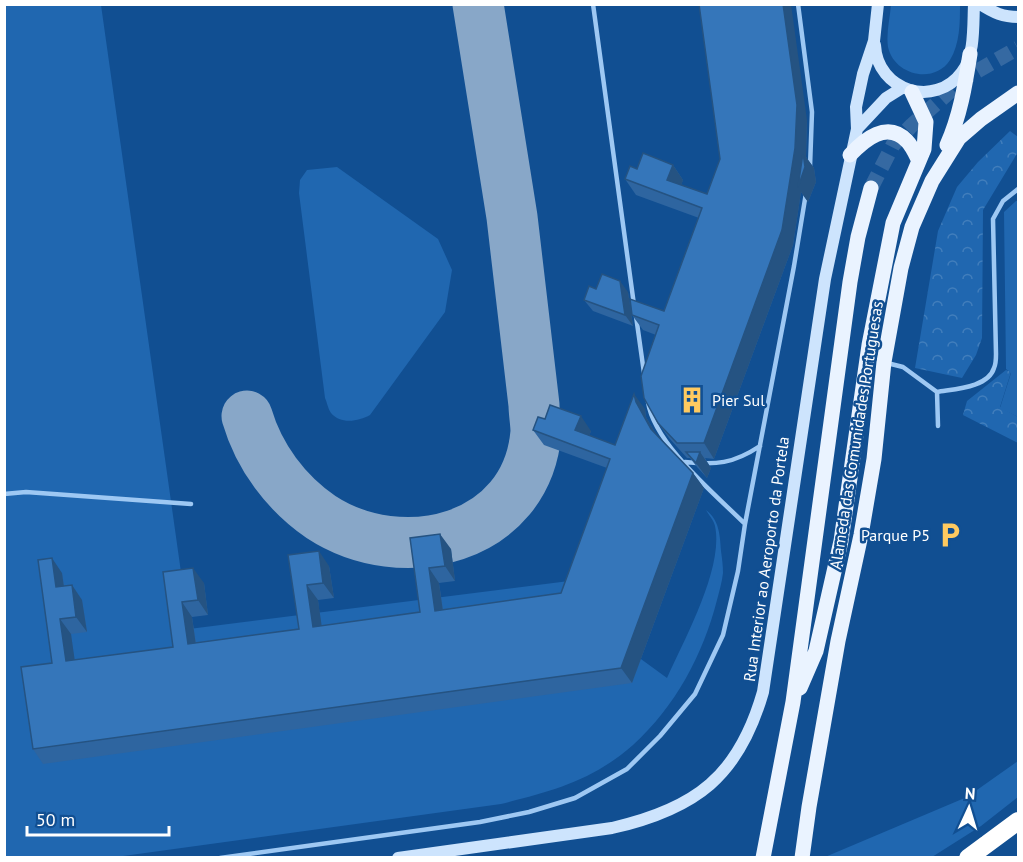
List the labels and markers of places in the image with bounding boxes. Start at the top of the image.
building icon: Pier Sul [677,385,707,415]
place label: Pier Sul [712,390,765,410]
parking icon: Parque P5 [935,520,965,550]
place label: Parque P5 [861,525,930,545]

